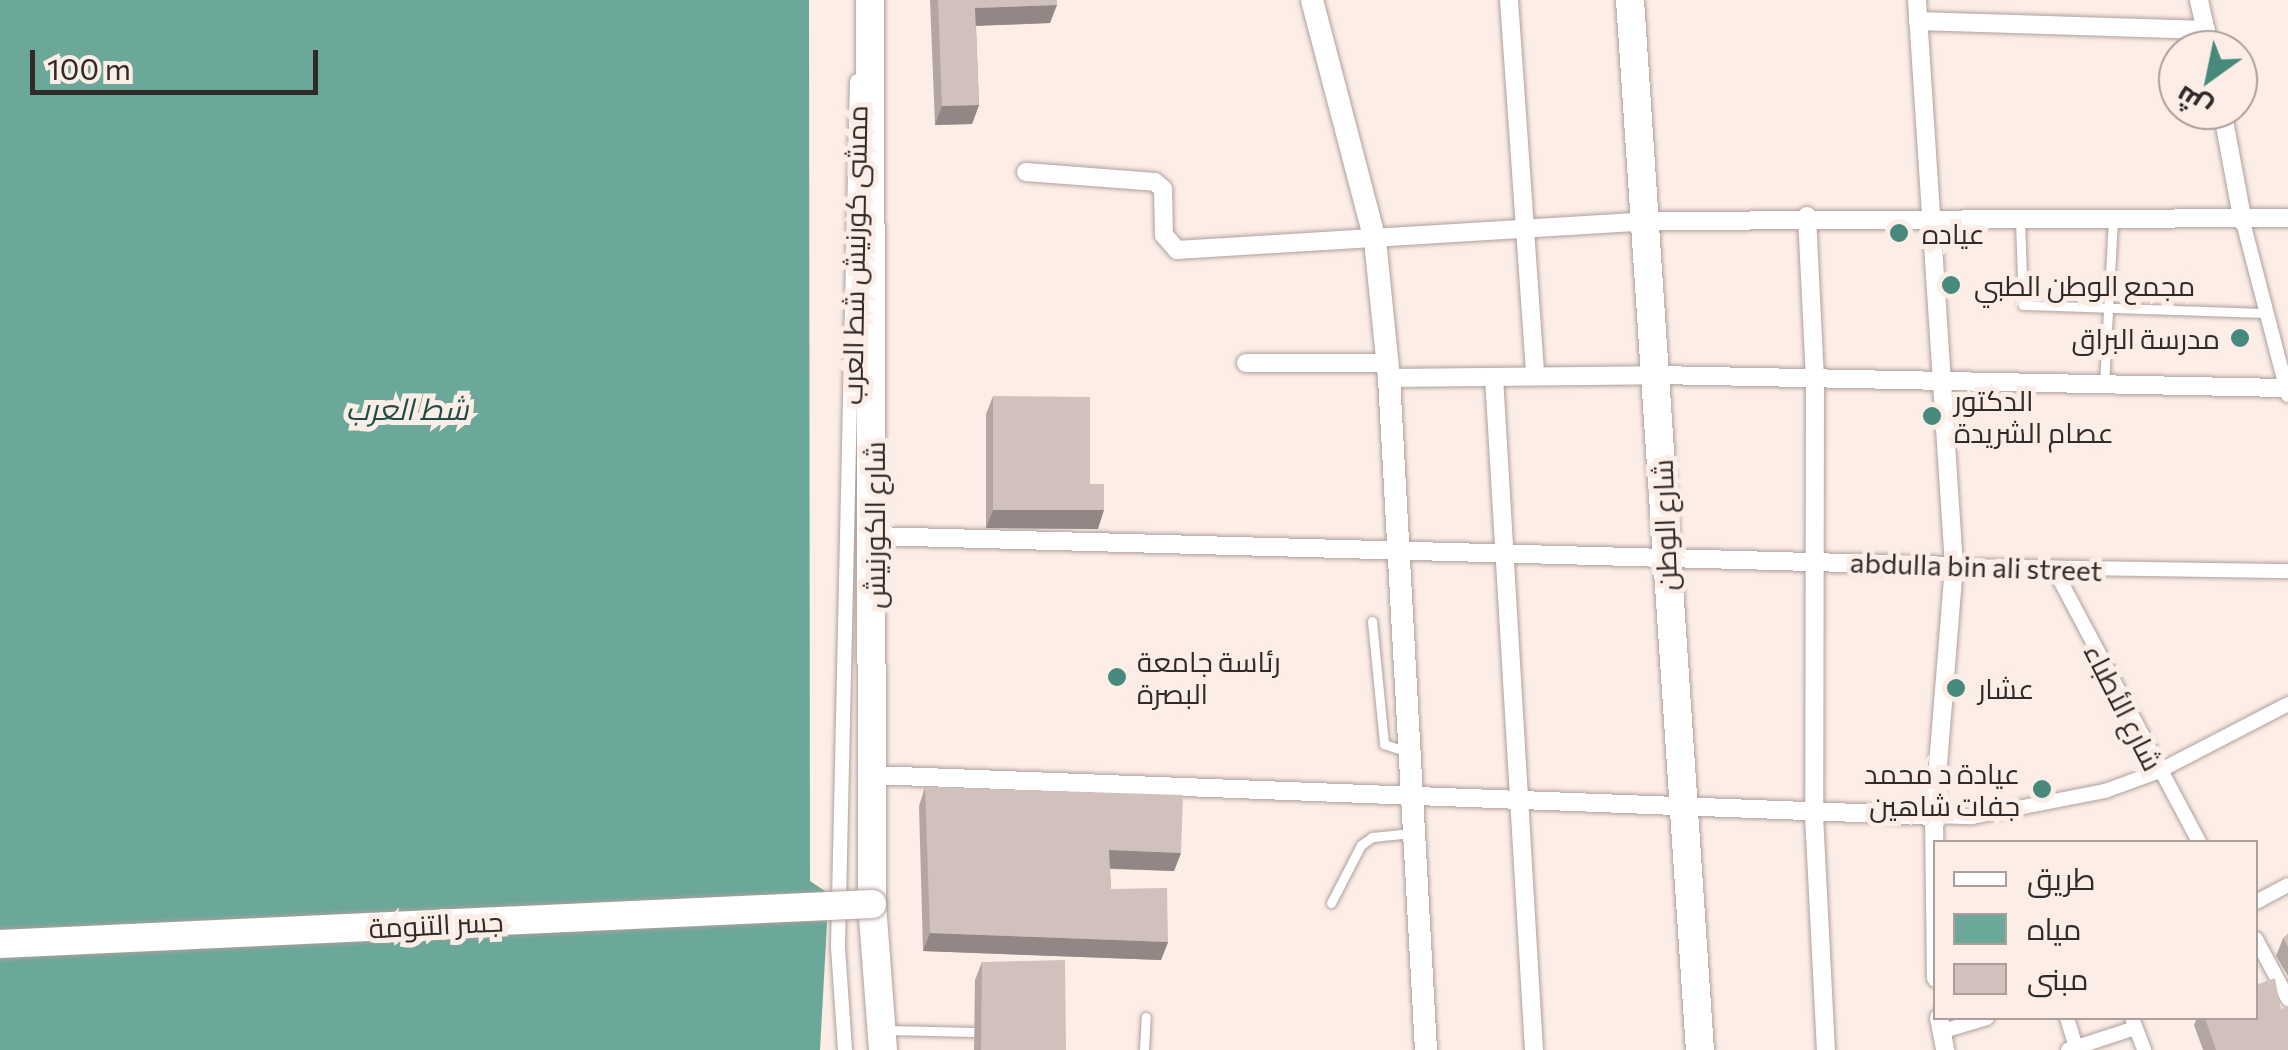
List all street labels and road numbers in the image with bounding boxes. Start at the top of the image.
street label: ممشى كورنيش شط العرب [835,105,873,405]
street label: شارع الكورنيش [857,441,891,609]
street label: شارع الوطن [1645,459,1683,591]
street label: abdulla bin ali street [1849,545,2103,587]
street label: شارع الأطباء [2078,638,2170,776]
street label: جسر التنومة [368,904,504,944]

